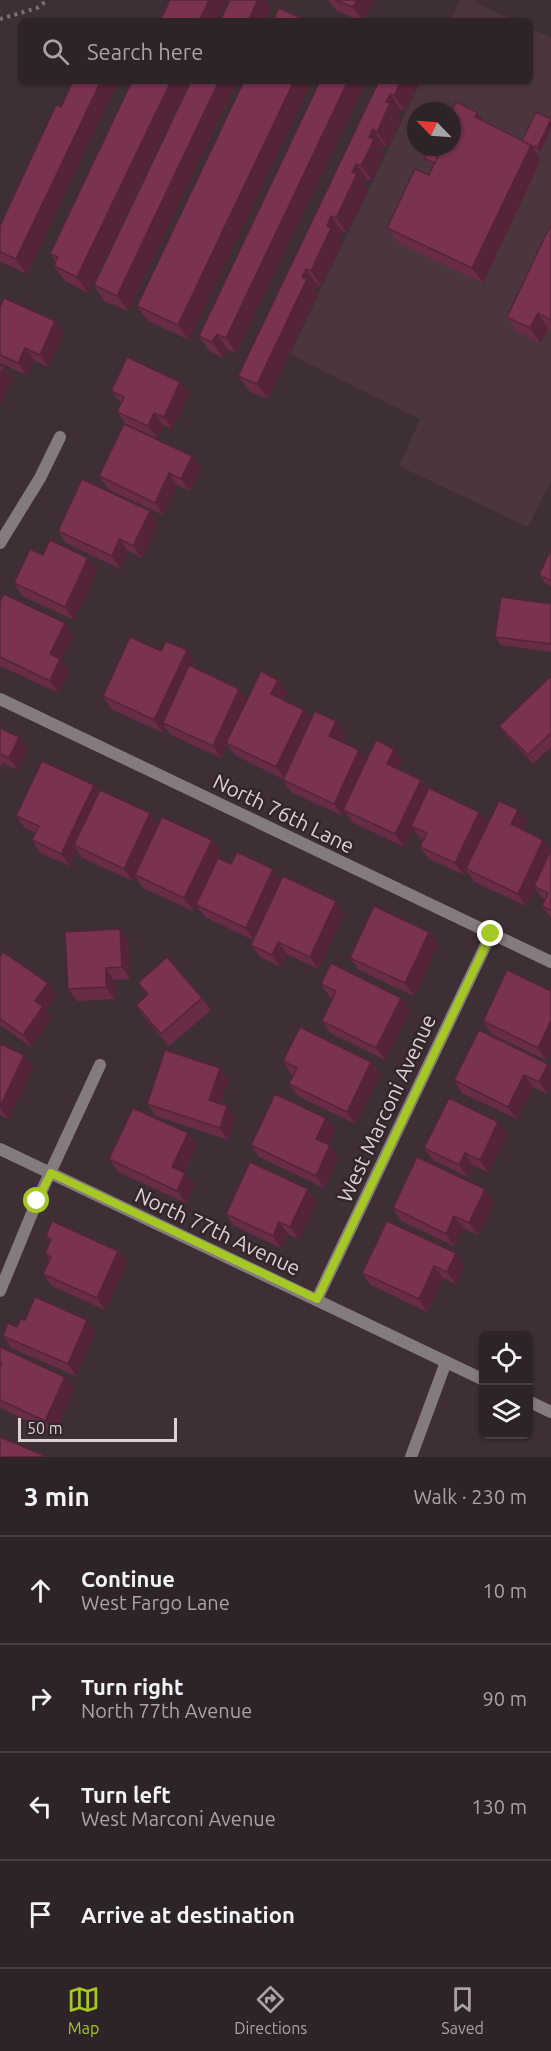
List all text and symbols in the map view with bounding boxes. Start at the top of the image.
search box [18,18,533,84]
icon: search [39,35,72,68]
text: Search here [87,39,203,64]
north arrow [407,102,461,156]
street label: North 76th Lane [209,768,359,858]
route end [477,920,503,946]
street label: West Marconi Avenue [332,1010,440,1206]
street label: North 77th Avenue [131,1182,305,1280]
route start [23,1187,49,1213]
map controls [479,1331,533,1439]
button: locate [479,1331,533,1385]
button: layers [479,1385,533,1439]
scale bar [18,1415,177,1442]
text: 50 m [27,1419,63,1437]
text: 3 min [24,1482,90,1511]
text: Walk · 230 m [414,1485,527,1508]
text: Continue [81,1566,175,1591]
icon: ahead [24,1574,57,1607]
text: 10 m [483,1579,527,1602]
text: West Fargo Lane [81,1591,230,1614]
text: Turn right [81,1674,183,1699]
icon: right [24,1682,57,1715]
text: 90 m [483,1687,527,1710]
text: North 77th Avenue [81,1699,252,1722]
text: Turn left [81,1782,171,1807]
icon: left [24,1790,57,1823]
text: 130 m [471,1795,527,1818]
text: West Marconi Avenue [81,1807,276,1830]
icon: arrive [24,1898,57,1931]
text: Arrive at destination [81,1902,295,1927]
tab: Map [67,1983,100,2037]
tab: Directions [234,1983,307,2037]
tab: Saved [441,1983,484,2037]

